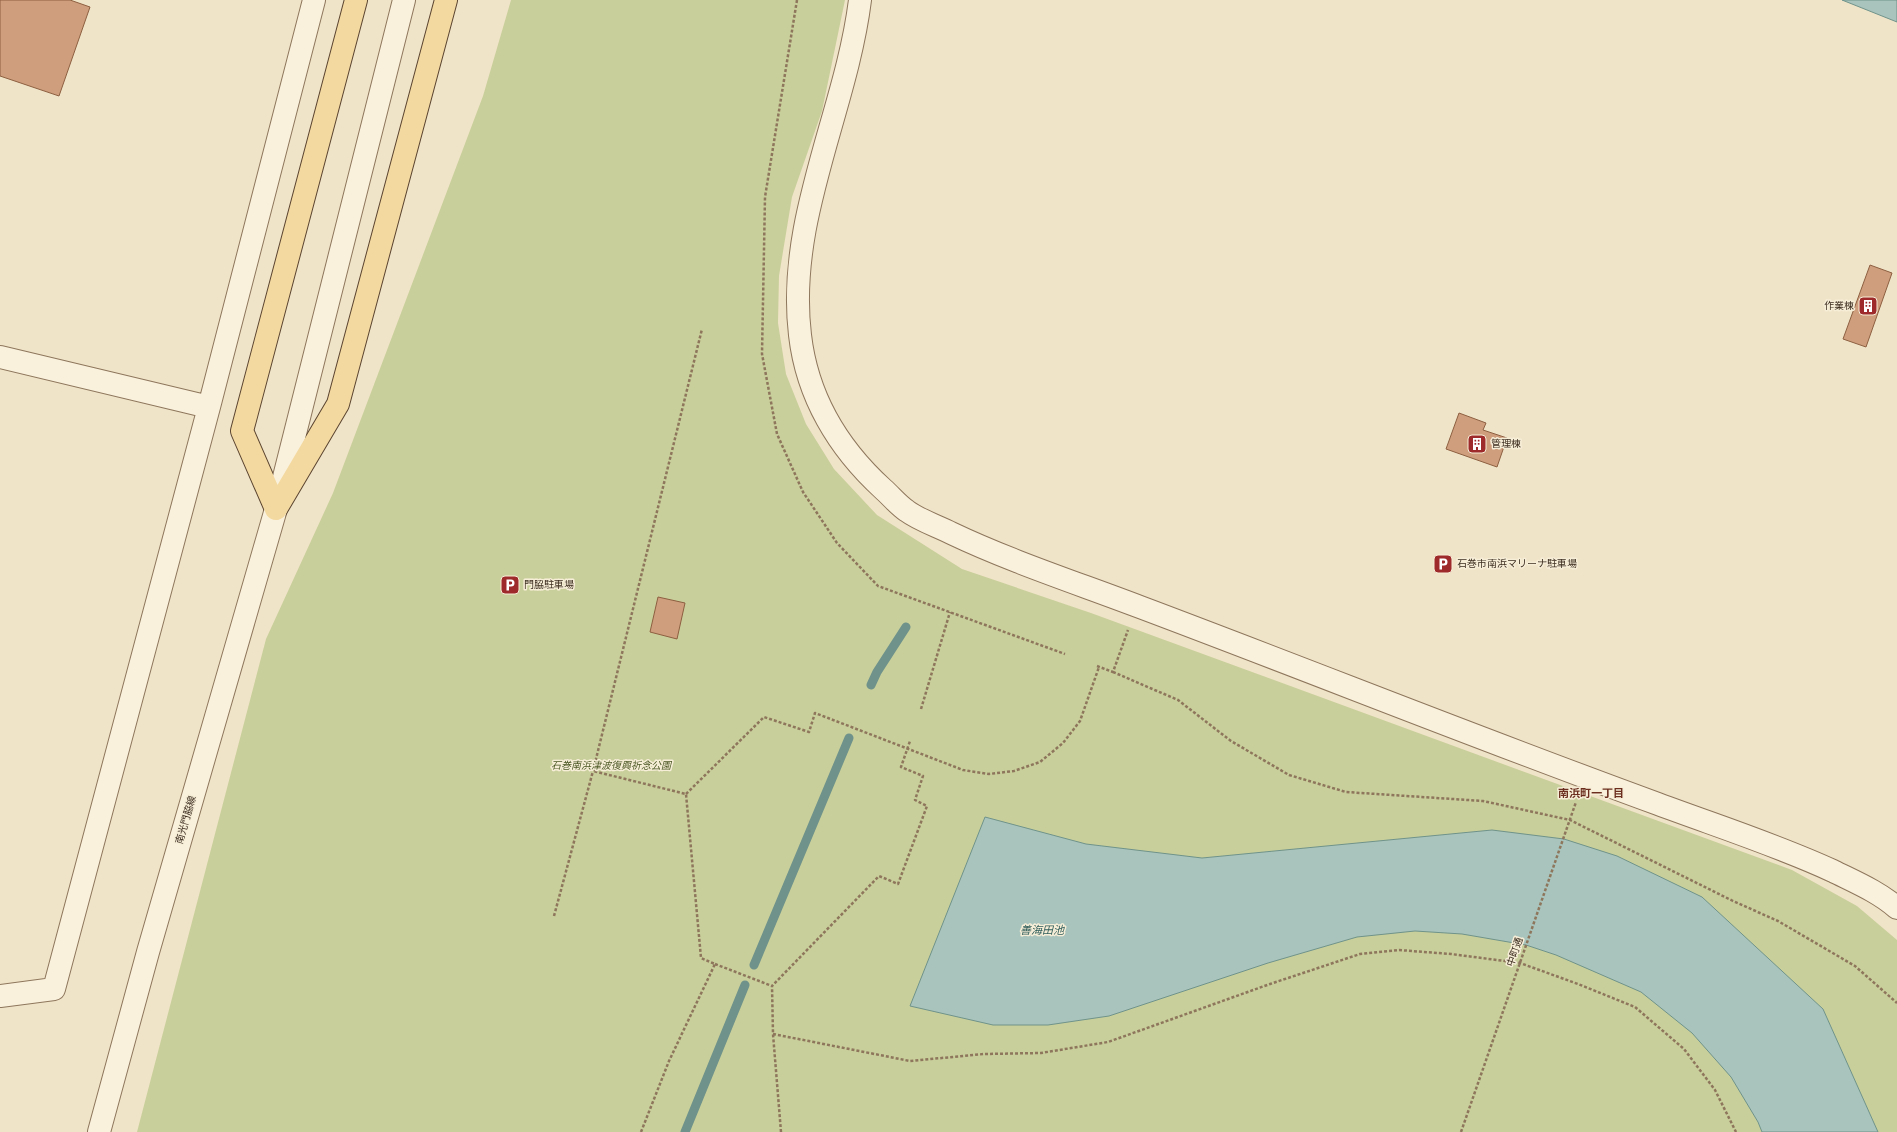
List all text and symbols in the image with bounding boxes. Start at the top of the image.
building icon: 作業棟 [1857,295,1879,317]
place label: 作業棟 [1824,300,1854,312]
building icon: 管理棟 [1466,433,1488,455]
place label: 管理棟 [1491,438,1521,450]
parking icon: 石巻市南浜マリーナ駐車場 [1432,553,1454,575]
place label: 石巻市南浜マリーナ駐車場 [1457,558,1577,570]
parking icon: 門脇駐車場 [499,574,521,596]
place label: 門脇駐車場 [524,579,574,591]
park label: 石巻南浜津波復興祈念公園 [551,760,673,772]
district label: 南浜町一丁目 [1558,787,1624,800]
street label: 南光門脇線 [173,794,199,846]
water label: 善海田池 [1020,924,1065,937]
street label: 中町通 [1504,936,1526,968]

